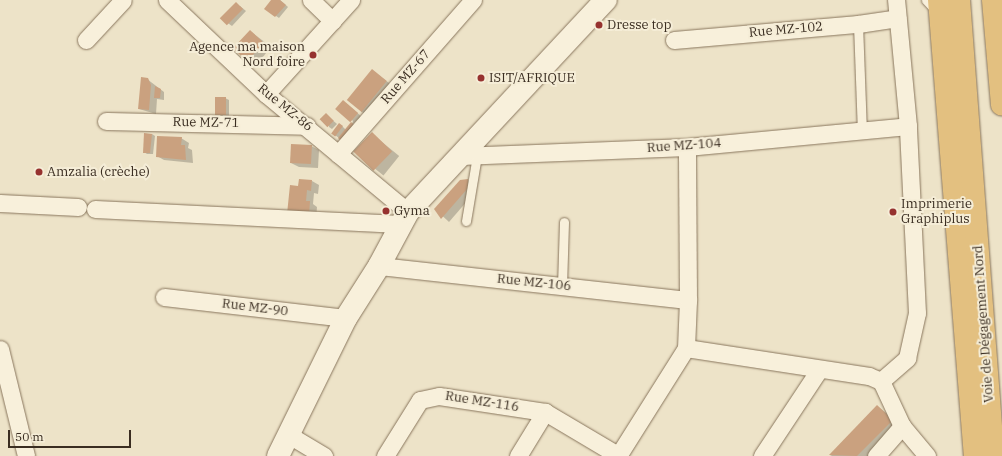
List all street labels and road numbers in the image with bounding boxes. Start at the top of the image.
street label: Rue MZ-102 [748,19,824,41]
street label: Rue MZ-67 [378,47,434,107]
street label: Rue MZ-86 [254,81,316,135]
street label: Rue MZ-71 [173,115,239,131]
street label: Rue MZ-104 [646,136,722,156]
street label: Voie de Dégagement Nord [971,245,997,403]
street label: Rue MZ-106 [496,271,572,295]
street label: Rue MZ-90 [221,296,289,320]
street label: Rue MZ-116 [444,388,520,416]

